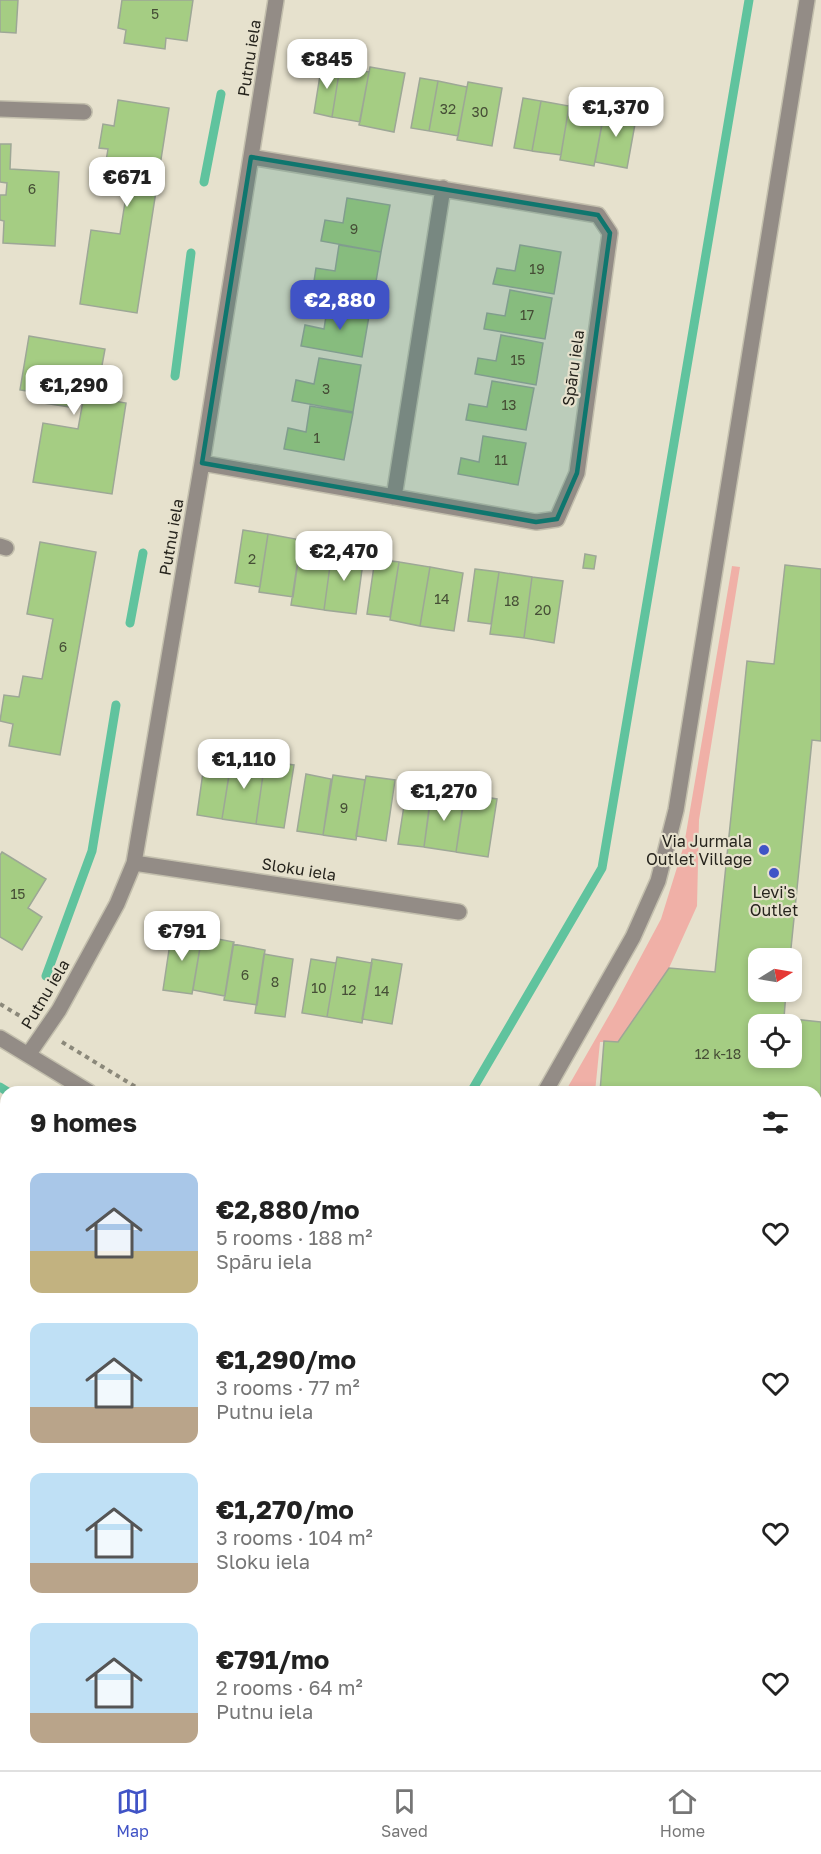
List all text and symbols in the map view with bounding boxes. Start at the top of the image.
house number: 5 [151,5,159,22]
street label: Putnu iela [233,18,265,98]
pin: €845 [291,39,363,90]
text: €845 [301,46,353,70]
pin: €1,370 [567,87,665,138]
text: €1,370 [583,94,649,118]
house number: 32 [440,100,456,117]
house number: 30 [472,103,488,120]
pin: €671 [91,157,163,208]
text: €671 [103,164,151,188]
house number: 6 [28,180,36,197]
house number: 9 [350,220,358,237]
house number: 19 [529,260,545,277]
pin: €2,880 [291,280,389,331]
text: €2,880 [304,287,376,311]
house number: 17 [520,306,534,323]
street label: Spāru iela [558,329,588,407]
house number: 15 [511,351,525,368]
pin: €1,290 [25,365,123,416]
text: €1,290 [40,372,108,396]
house number: 3 [322,380,330,397]
house number: 13 [502,396,516,413]
house number: 1 [314,429,321,446]
house number: 11 [494,451,508,468]
street label: Putnu iela [154,497,188,577]
pin: €2,470 [295,531,393,582]
text: €2,470 [309,538,379,562]
house number: 2 [248,550,256,567]
house number: 14 [434,590,450,607]
house number: 18 [504,592,520,609]
house number: 20 [535,601,551,618]
house number: 6 [59,638,67,655]
pin: €1,110 [195,739,293,790]
text: €1,110 [212,746,276,770]
pin: €1,270 [395,771,493,822]
text: €1,270 [411,778,477,802]
house number: 9 [340,799,348,816]
place label: Via Jurmala Outlet Village [646,831,752,869]
marker: Via Jurmala Outlet Village [757,843,771,857]
street label: Sloku iela [260,853,338,885]
marker: Levi's Outlet [767,866,781,880]
place label: Levi's Outlet [750,882,798,920]
house number: 15 [11,885,25,902]
pin: €791 [146,911,218,962]
text: €791 [158,918,206,942]
north arrow [748,948,802,1002]
map controls [748,948,802,1068]
street label: Putnu iela [16,956,74,1032]
house number: 6 [241,966,249,983]
house number: 8 [271,973,279,990]
house number: 10 [311,979,327,996]
house number: 12 [342,981,356,998]
house number: 14 [374,982,390,999]
button: locate [748,1014,802,1068]
house number: 12 k-18 [695,1045,741,1062]
icon: filters [759,1106,792,1139]
text: 9 homes [30,1107,137,1138]
text: €2,880/mo [216,1194,360,1225]
icon: home [78,1197,150,1269]
icon: heart [759,1217,792,1250]
text: 5 rooms · 188 m² [216,1225,373,1249]
text: Spāru iela [216,1249,312,1273]
text: €1,290/mo [216,1344,356,1375]
icon: home [78,1347,150,1419]
icon: heart [759,1367,792,1400]
text: 3 rooms · 77 m² [216,1375,360,1399]
text: Putnu iela [216,1399,313,1423]
text: €1,270/mo [216,1494,354,1525]
icon: home [78,1497,150,1569]
icon: heart [759,1517,792,1550]
text: 3 rooms · 104 m² [216,1525,373,1549]
text: Sloku iela [216,1549,310,1573]
text: €791/mo [216,1644,329,1675]
icon: home [78,1647,150,1719]
icon: heart [759,1667,792,1700]
text: 2 rooms · 64 m² [216,1675,363,1699]
text: Putnu iela [216,1699,313,1723]
tab: Map [116,1785,149,1841]
tab: Saved [381,1785,428,1841]
tab: Home [660,1785,705,1841]

